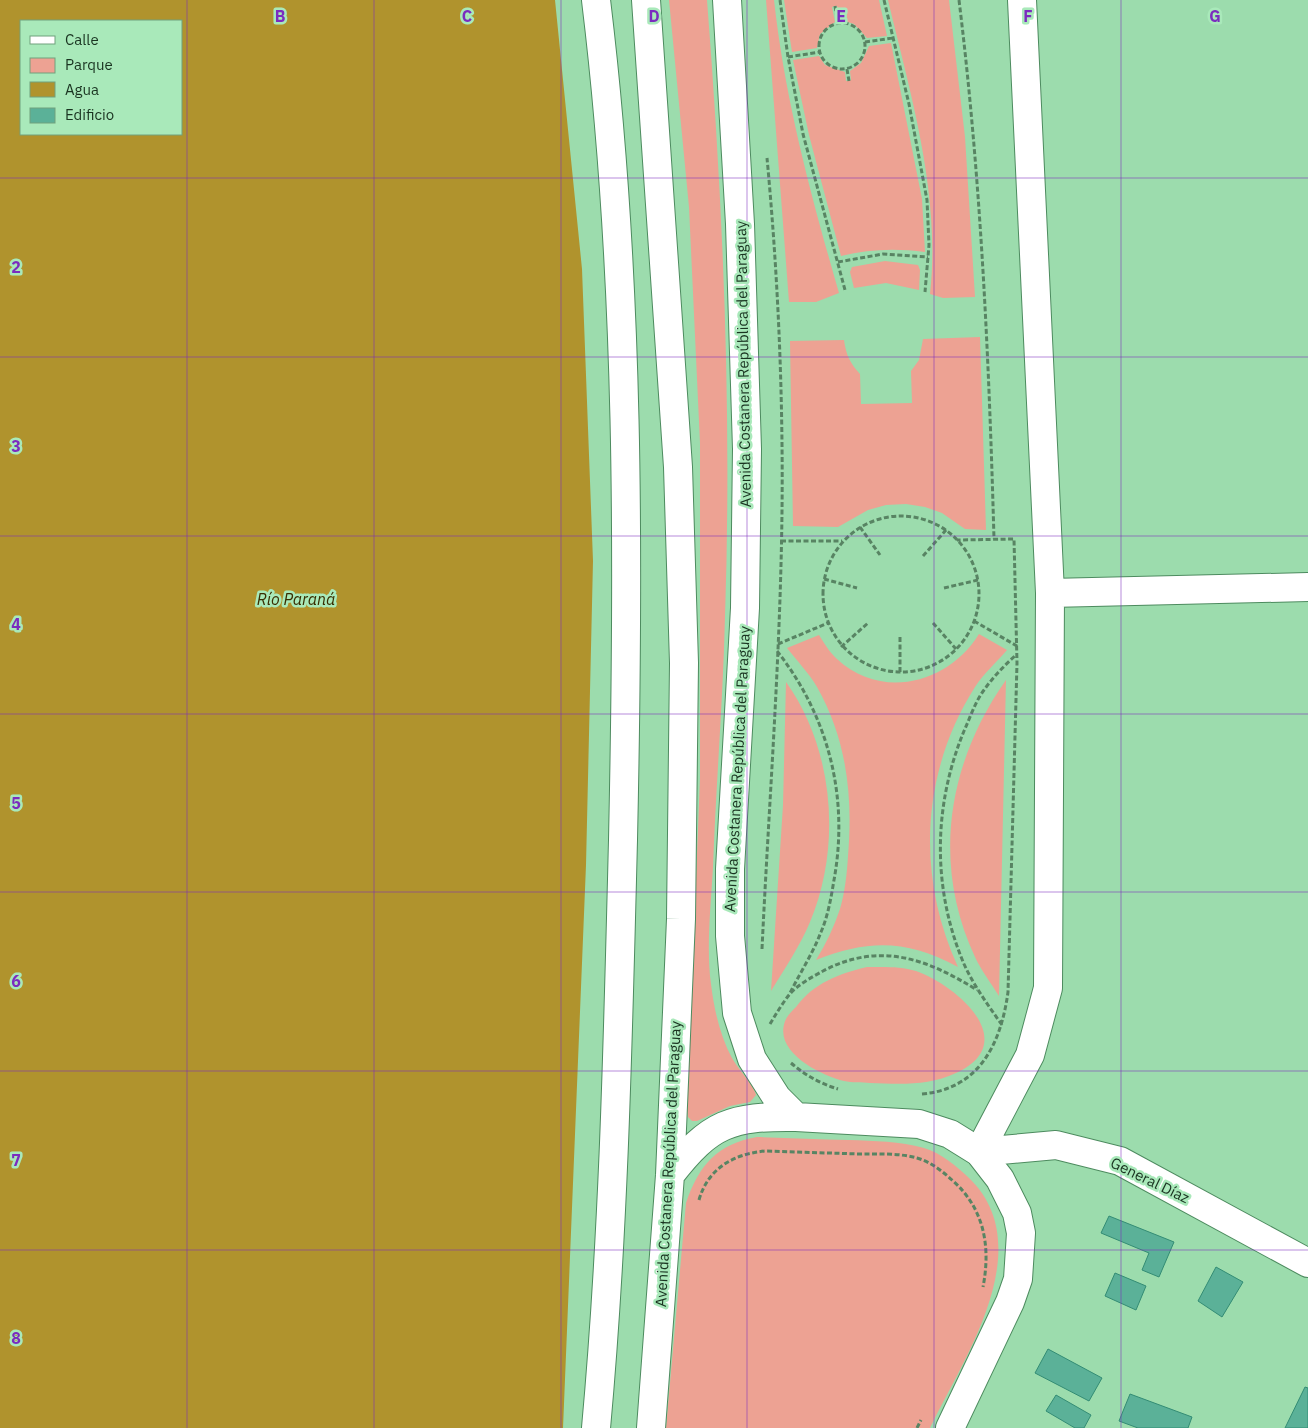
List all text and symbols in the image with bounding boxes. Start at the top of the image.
text: B [275,6,286,26]
text: C [462,6,472,26]
text: D [648,6,660,26]
text: E [836,6,846,26]
text: F [1023,6,1033,26]
text: G [1209,6,1221,26]
legend [20,20,182,135]
text: Calle [65,30,99,49]
text: Parque [65,55,113,74]
text: Agua [65,80,99,99]
text: Edificio [65,105,114,124]
street label: Avenida Costanera República del Paraguay [731,220,755,507]
text: 2 [11,257,21,277]
text: 3 [11,436,21,456]
water label: Río Paraná [257,589,335,609]
text: 4 [11,614,21,634]
street label: Avenida Costanera República del Paraguay [720,625,754,913]
text: 5 [11,793,21,813]
text: 6 [11,971,21,991]
street label: Avenida Costanera República del Paraguay [651,1020,685,1308]
text: 7 [11,1150,21,1170]
street label: General Díaz [1108,1153,1193,1207]
text: 8 [11,1328,21,1348]

